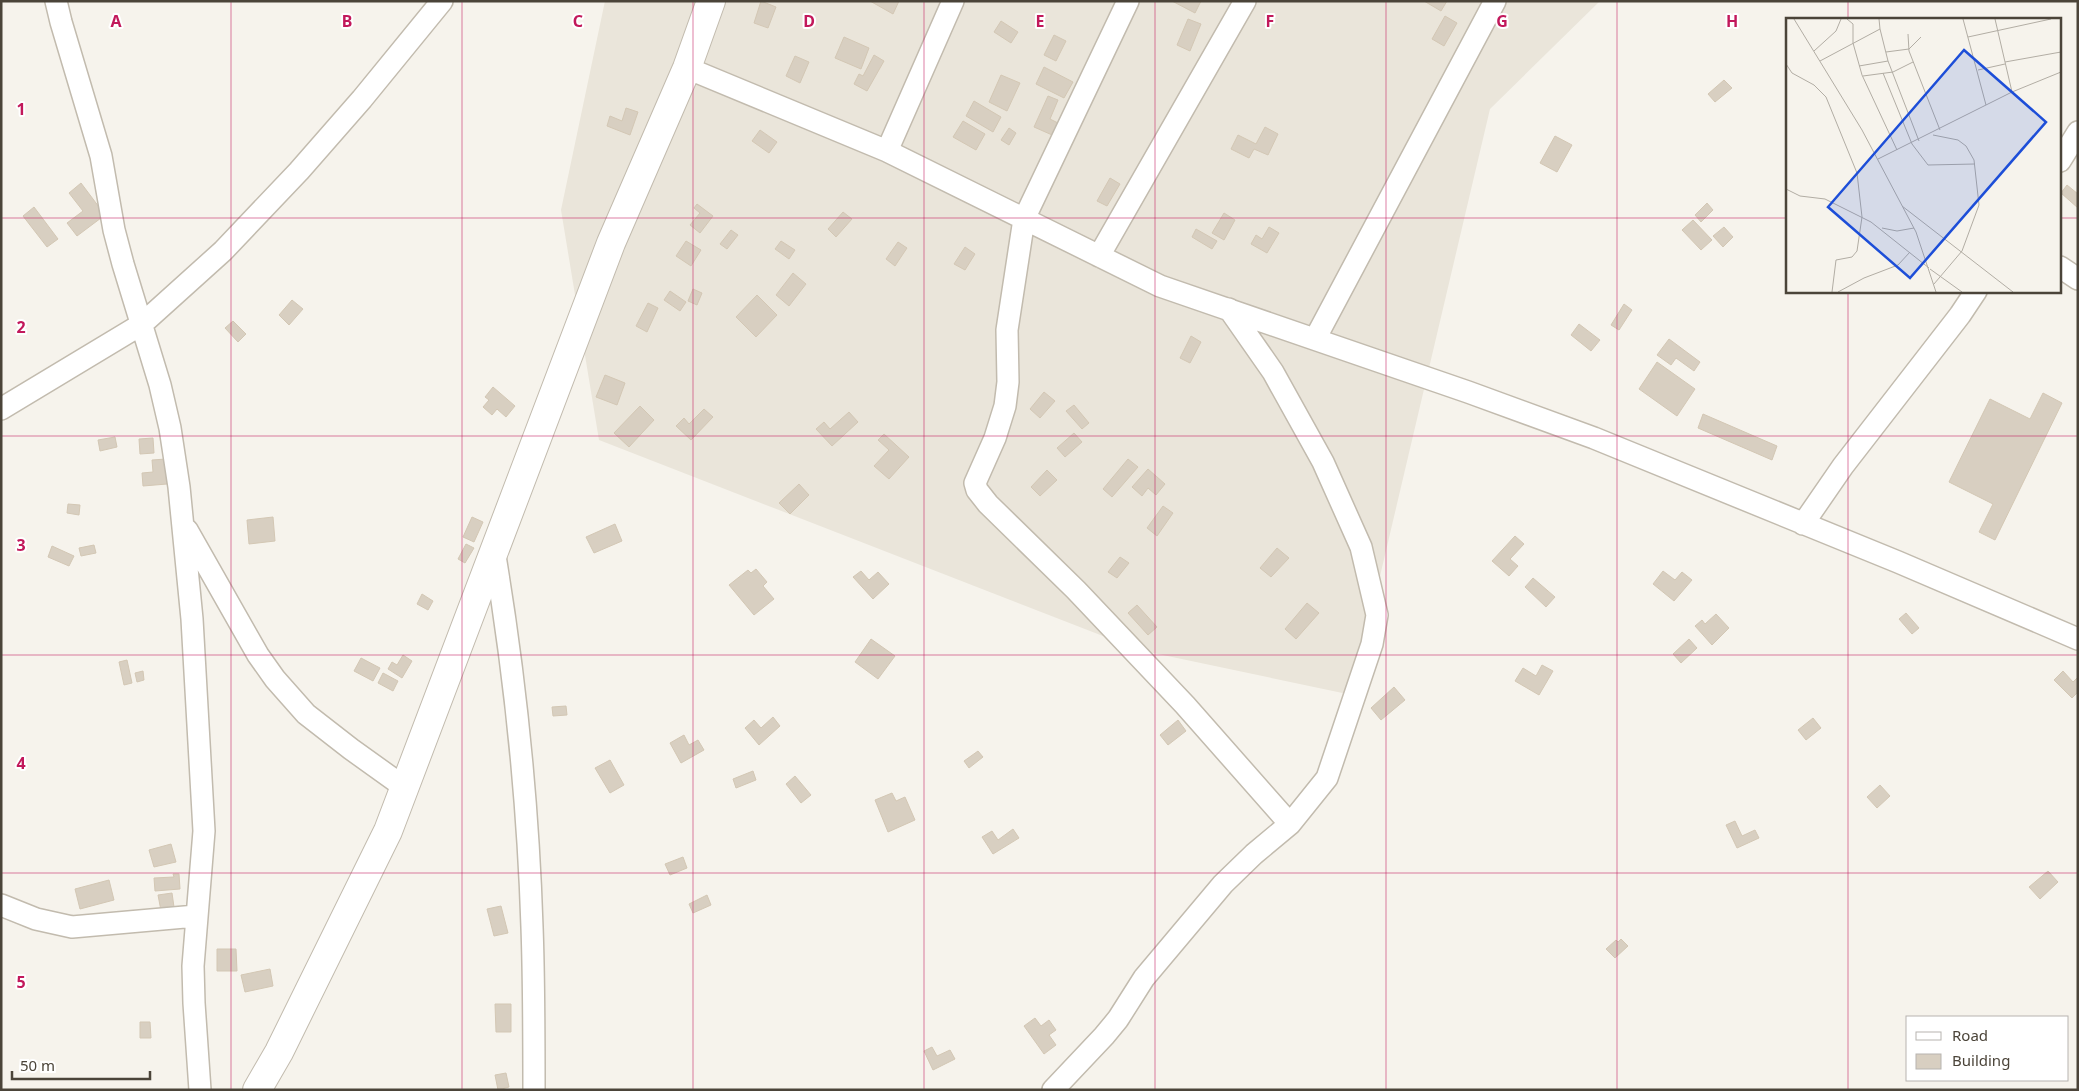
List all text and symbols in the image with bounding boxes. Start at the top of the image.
text: A [110,10,122,32]
text: B [342,10,352,32]
text: C [573,10,583,32]
text: D [803,10,815,32]
text: E [1036,10,1045,32]
text: F [1266,10,1274,32]
text: G [1496,10,1508,32]
text: H [1726,10,1738,32]
inset map [1786,18,2062,292]
text: 1 [16,98,26,120]
text: 2 [16,316,26,338]
text: 3 [16,534,26,556]
text: 4 [16,752,26,774]
text: 5 [16,971,26,993]
legend [1906,1016,2069,1081]
text: Road [1952,1025,1988,1045]
scale bar [12,1048,150,1080]
text: Building [1952,1050,2010,1070]
text: 50 m [20,1055,55,1075]

